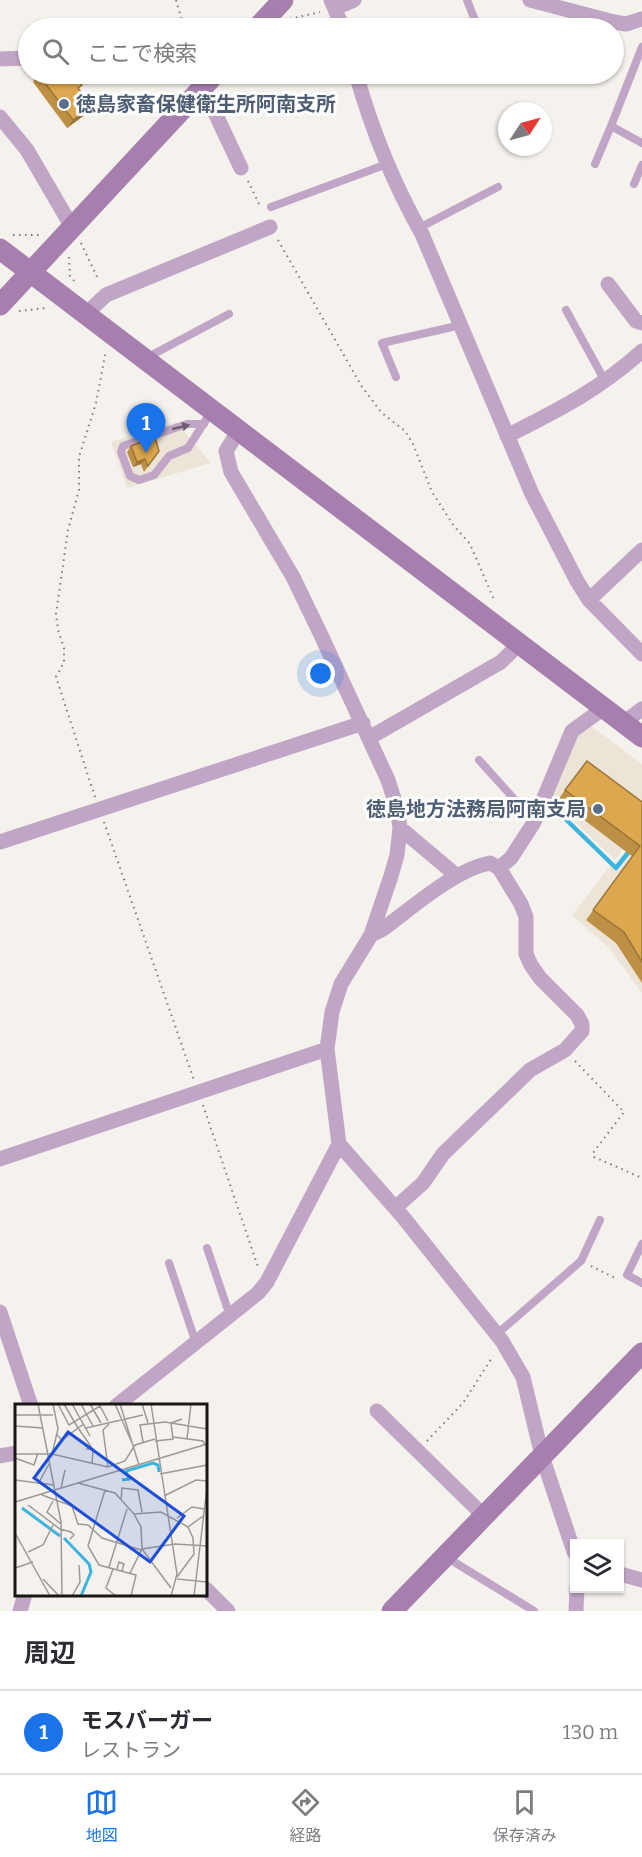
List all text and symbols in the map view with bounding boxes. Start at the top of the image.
search box [18,18,624,84]
icon: search [39,35,72,68]
text: ここで検索 [87,40,197,67]
place label: 徳島家畜保健衛生所阿南支所 [76,92,336,116]
marker: 徳島家畜保健衛生所阿南支所 [57,97,71,111]
north arrow [498,102,552,156]
pin: 1 [126,404,166,453]
one-way arrow [171,421,190,431]
your location [306,659,335,688]
place label: 徳島地方法務局阿南支局 [366,797,586,821]
marker: 徳島地方法務局阿南支局 [591,802,605,816]
inset map [15,1404,207,1596]
map controls [570,1539,624,1593]
button: layers [570,1539,624,1593]
text: 周辺 [24,1638,76,1669]
text: モスバーガー [81,1707,213,1734]
text: 1 [39,1720,48,1744]
text: 130 m [563,1720,618,1744]
text: レストラン [81,1738,181,1762]
tab: 地図 [85,1786,118,1846]
tab: 経路 [289,1786,322,1846]
tab: 保存済み [493,1786,557,1846]

